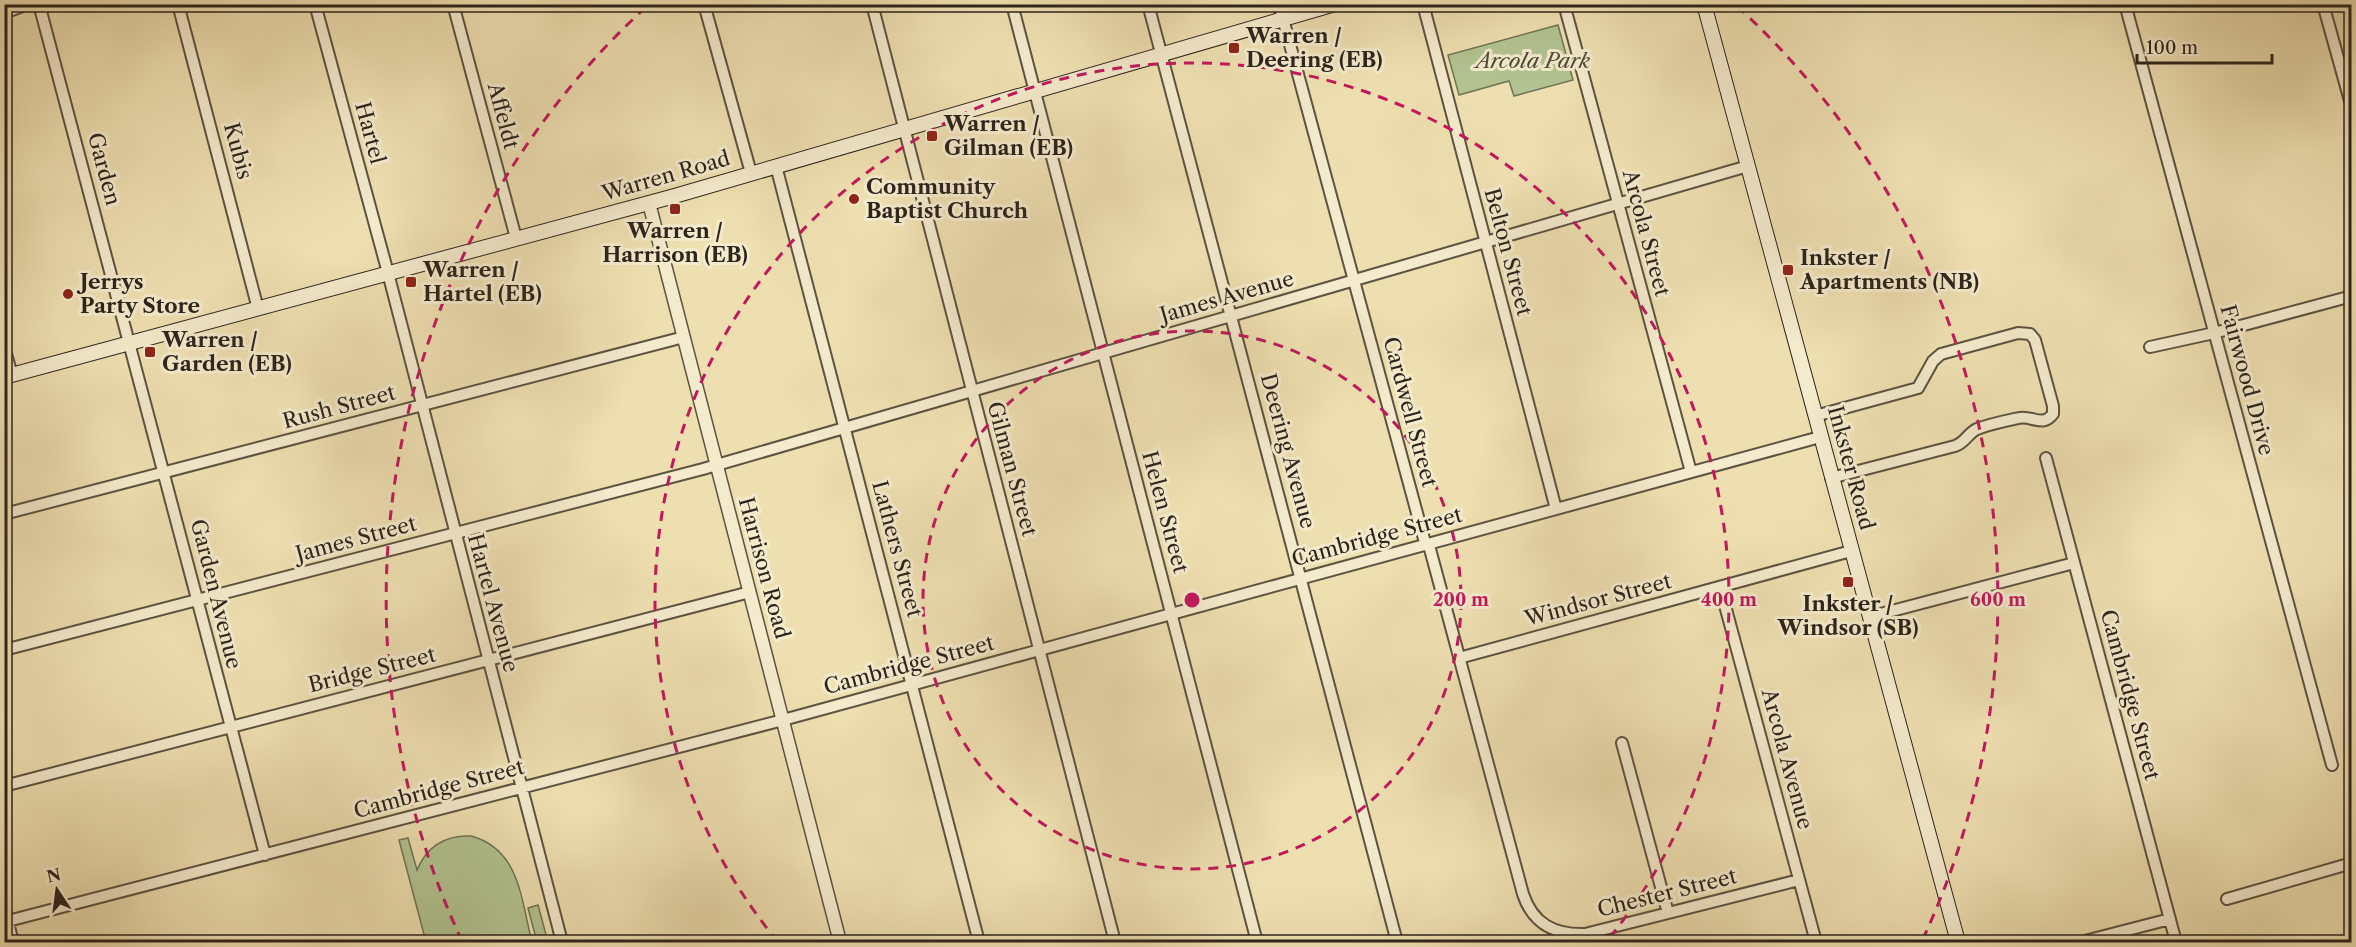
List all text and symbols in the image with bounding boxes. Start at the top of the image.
place label: Warren / Deering (EB) [1245,23,1383,72]
scale bar [2137,27,2272,65]
text: 100 m [2146,37,2198,59]
marker: Warren / Deering (EB) [1227,41,1241,55]
park label: Arcola Park [1473,48,1590,73]
street label: Affeldt [482,79,524,152]
street label: Hartel [350,99,391,167]
place label: Warren / Gilman (EB) [943,111,1073,160]
street label: Kubis [219,120,258,182]
marker: Warren / Gilman (EB) [925,129,939,143]
street label: Garden [83,130,126,208]
street label: Warren Road [598,145,733,206]
street label: Arcola Street [1617,166,1676,300]
place label: Community Baptist Church [866,174,1029,223]
street label: Belton Street [1479,185,1538,319]
marker: Community Baptist Church [847,192,861,206]
marker: Warren / Harrison (EB) [668,202,682,216]
place label: Warren / Harrison (EB) [602,218,748,267]
place label: Inkster / Apartments (NB) [1799,245,1979,294]
place label: Warren / Hartel (EB) [422,257,542,306]
marker: Inkster / Apartments (NB) [1781,263,1795,277]
street label: James Avenue [1154,265,1297,328]
place label: Jerrys Party Store [76,269,200,318]
marker: Warren / Hartel (EB) [404,275,418,289]
marker: Jerrys Party Store [61,287,75,301]
street label: Fairwood Drive [2215,302,2280,458]
place label: Warren / Garden (EB) [161,327,292,376]
street label: Cardwell Street [1378,334,1443,490]
marker: Warren / Garden (EB) [143,345,157,359]
street label: Deering Avenue [1256,371,1321,531]
street label: Rush Street [280,379,399,434]
street label: Gilman Street [982,399,1043,540]
street label: Inkster Road [1823,403,1880,533]
street label: Helen Street [1137,448,1194,576]
street label: Lathers Street [867,478,928,620]
street label: Harrison Road [734,494,795,642]
street label: Cambridge Street [1289,502,1465,571]
street label: James Street [290,510,419,567]
street label: Garden Avenue [186,516,247,671]
street label: Hartel Avenue [463,531,524,675]
street label: Windsor Street [1521,568,1675,631]
marker: Inkster / Windsor (SB) [1841,575,1855,589]
text: 200 m [1433,589,1489,611]
text: 400 m [1701,589,1757,611]
text: 600 m [1970,589,2026,611]
centre of rings [1182,590,1202,610]
place label: Inkster / Windsor (SB) [1776,591,1919,640]
street label: Cambridge Street [2096,607,2165,783]
street label: Cambridge Street [821,630,997,699]
street label: Bridge Street [306,641,439,697]
street label: Arcola Avenue [1756,685,1818,832]
street label: Cambridge Street [351,754,527,823]
north arrow [27,860,87,920]
street label: Chester Street [1595,863,1740,922]
text: N [45,864,63,887]

